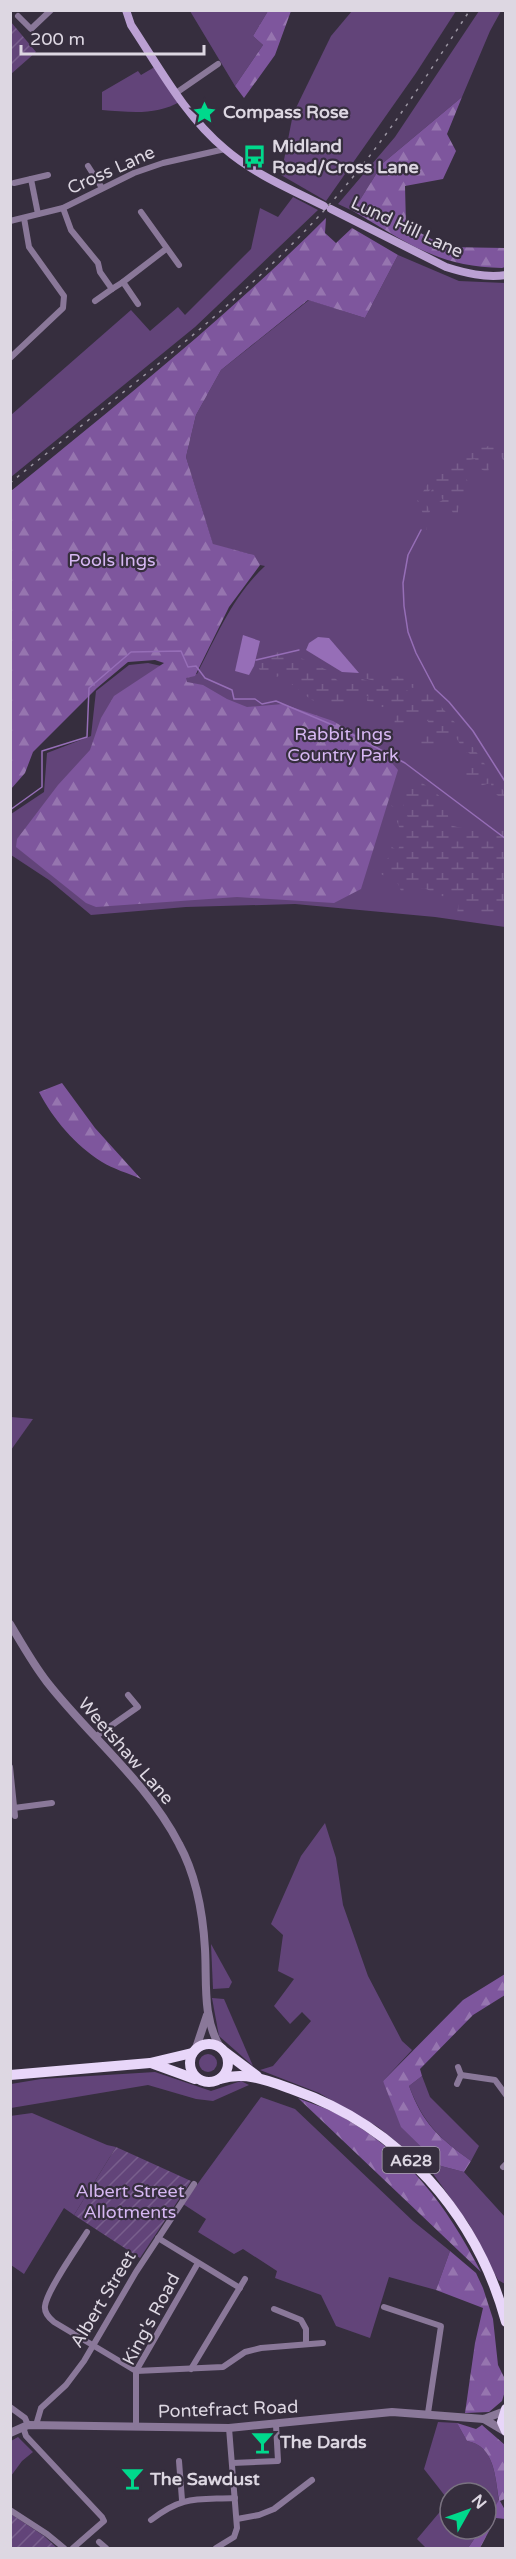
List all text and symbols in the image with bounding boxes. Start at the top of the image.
scale bar [21,18,204,56]
text: 200 m [30,28,85,50]
place icon: Compass Rose [192,99,218,125]
place label: Compass Rose [223,101,349,123]
place label: Midland Road/Cross Lane [272,135,419,178]
street label: Cross Lane [64,141,158,199]
bus stop icon: Midland Road/Cross Lane [241,143,267,169]
street label: Lund Hill Lane [347,191,467,263]
park label: Pools Ings [68,549,156,571]
park label: Rabbit Ings Country Park [287,723,399,766]
street label: Weetshaw Lane [73,1693,179,1809]
road number: A628 [382,2147,440,2173]
park label: Albert Street Allotments [75,2180,185,2223]
street label: Albert Street [65,2246,141,2351]
street label: King's Road [117,2269,185,2369]
street label: Pontefract Road [157,2396,299,2422]
bar icon: The Dards [249,2429,275,2455]
place label: The Dards [279,2431,367,2453]
bar icon: The Sawdust [119,2466,145,2492]
place label: The Sawdust [149,2468,260,2490]
north arrow [438,2481,498,2541]
text: N [467,2491,491,2513]

